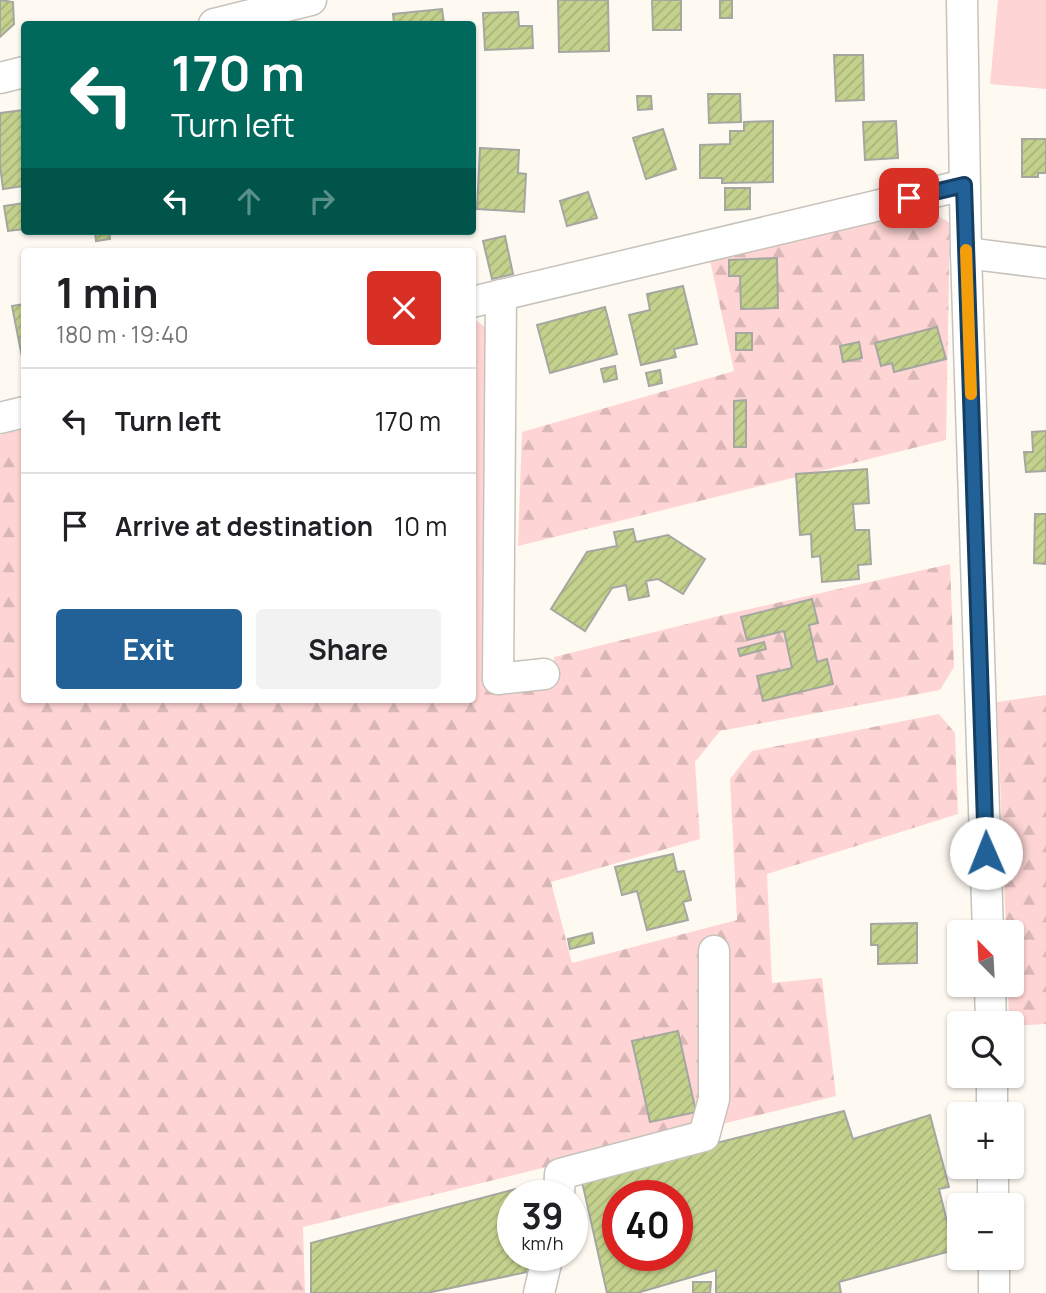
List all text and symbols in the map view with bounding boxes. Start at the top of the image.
text: 170 m [171,39,305,106]
icon: left [56,49,147,140]
text: Turn left [171,103,295,147]
pin [879,168,939,228]
icon: arrive [890,179,928,217]
icon: left [157,182,195,220]
icon: ahead [230,182,268,220]
icon: right [303,182,341,220]
text: 1 min [56,263,159,321]
button: close [367,271,441,345]
text: 180 m · 19:40 [56,318,189,350]
icon: left [56,402,94,440]
text: Turn left [115,403,222,439]
text: 170 m [375,403,441,439]
icon: arrive [56,507,94,545]
text: Arrive at destination [115,508,373,544]
text: 10 m [394,508,447,544]
button: Exit [56,609,242,689]
button: Share [256,609,441,689]
position arrow [949,816,1023,890]
north arrow [947,920,1024,998]
map controls [947,920,1024,1270]
button: search [947,1011,1024,1088]
button: + [947,1102,1024,1179]
speed limit sign: 40 [602,1180,693,1271]
text: 39 [521,1192,564,1240]
button: − [947,1193,1024,1270]
text: km/h [522,1231,563,1255]

